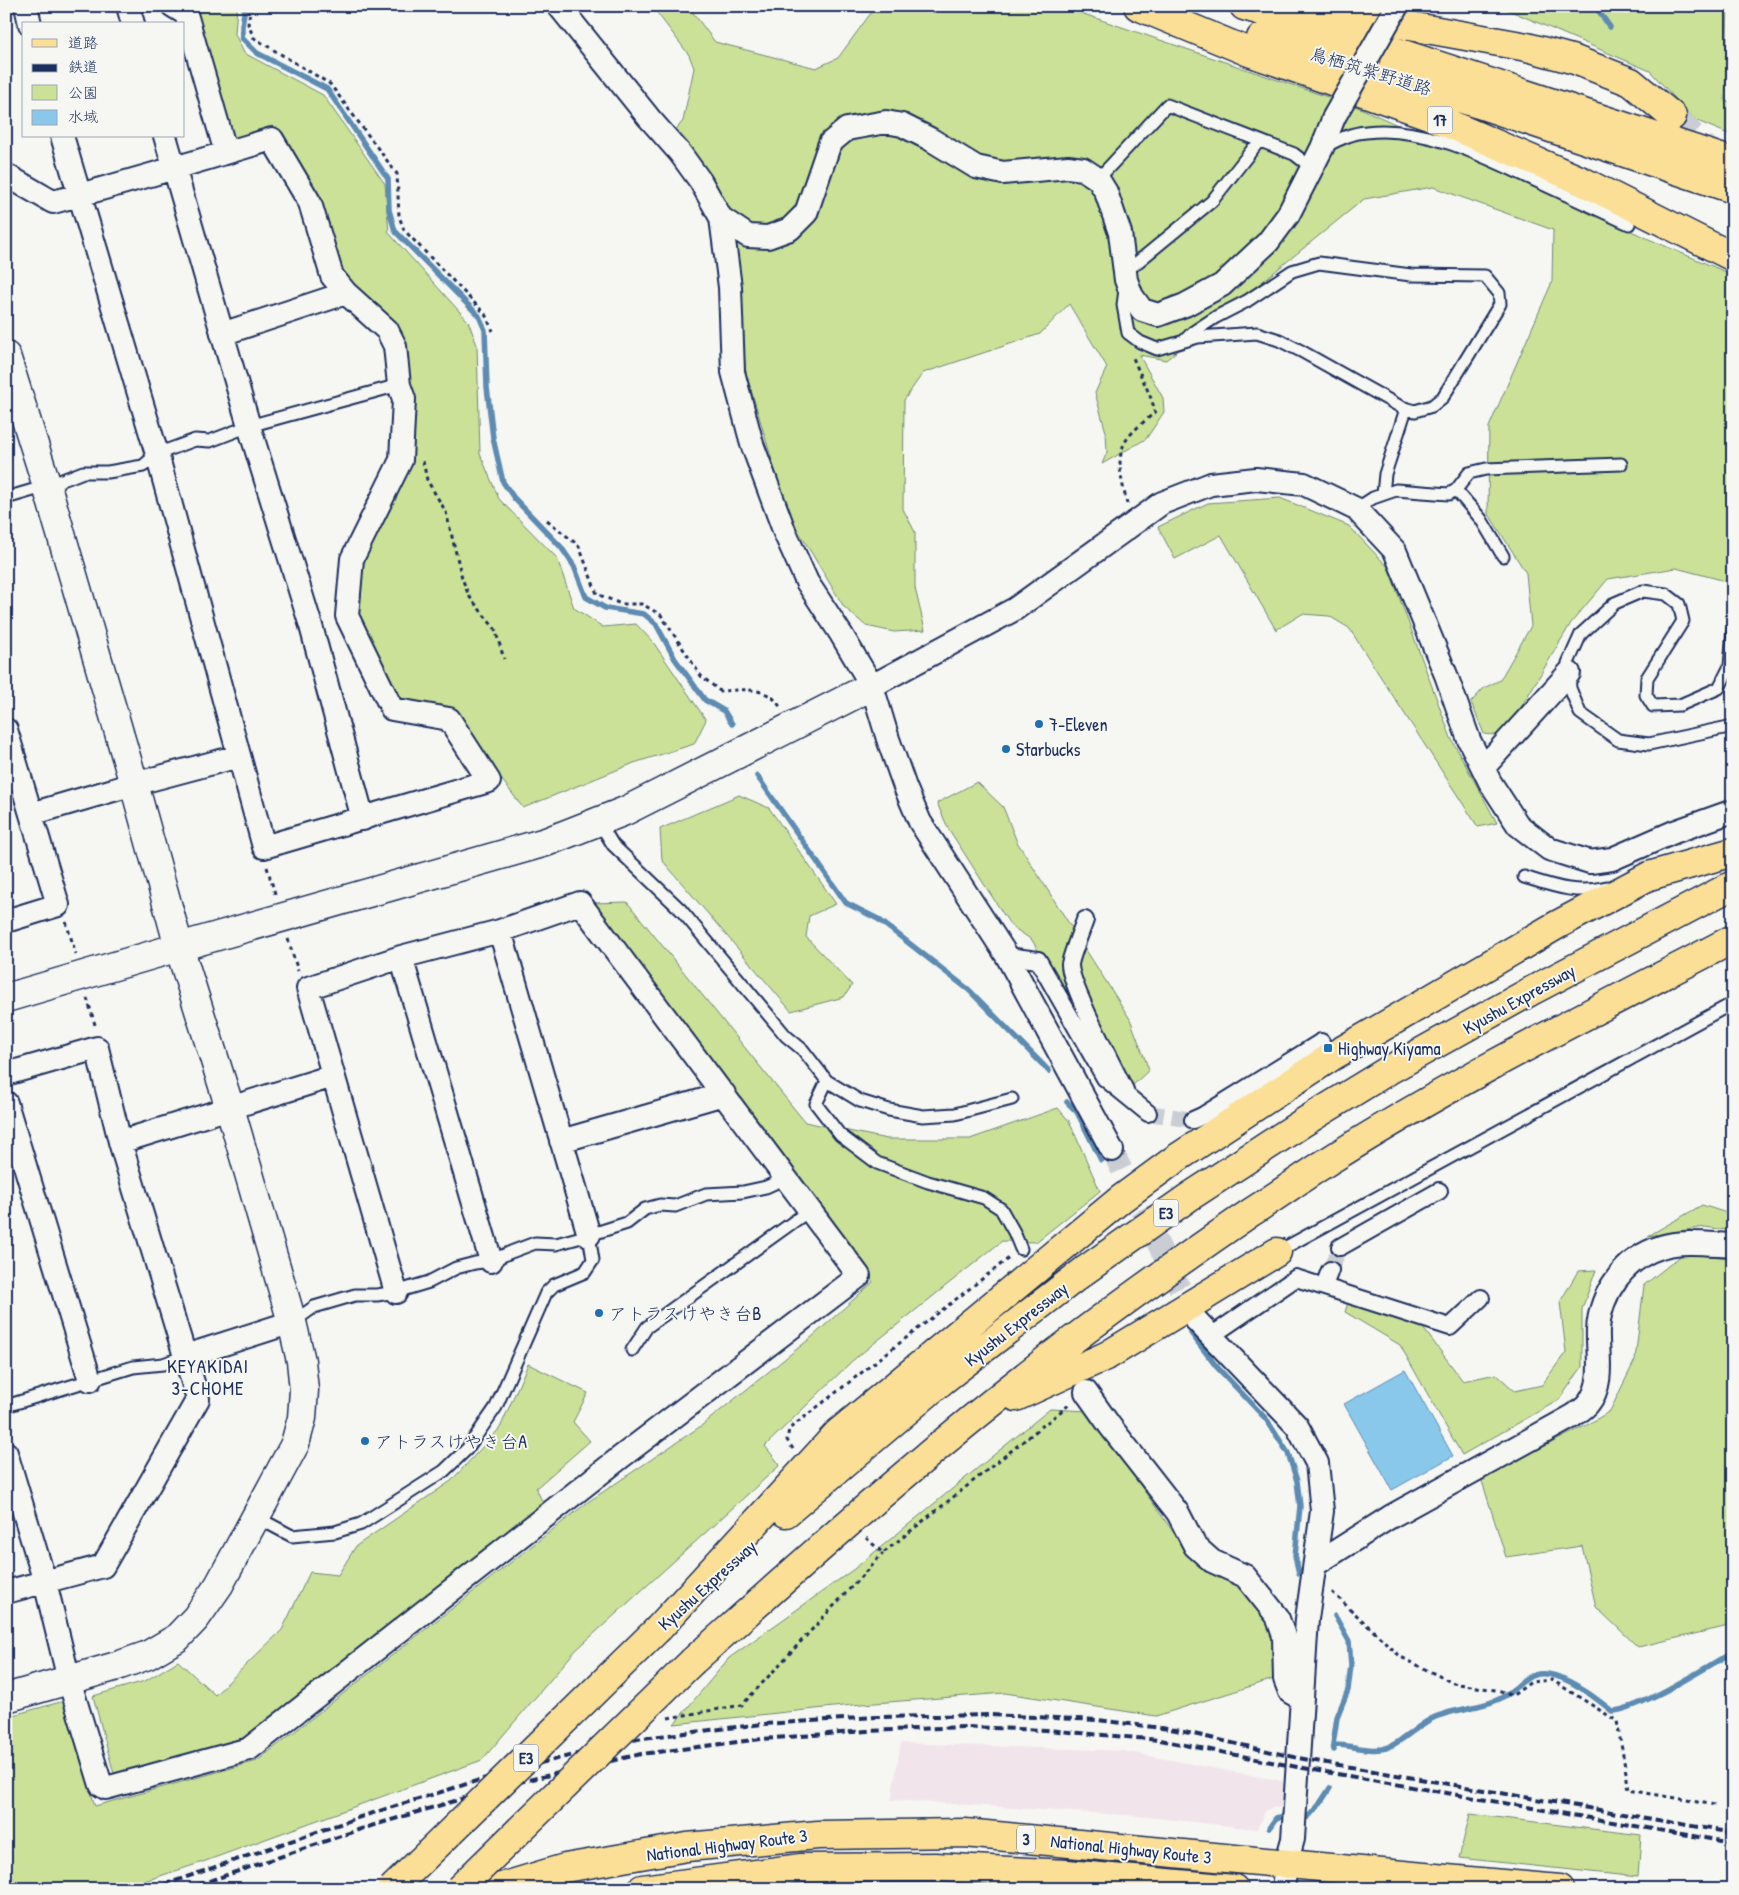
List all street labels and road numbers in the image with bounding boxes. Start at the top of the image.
street label: 鳥栖筑紫野道路 [1307,41,1435,101]
road number: 17 [1428,106,1452,134]
street label: Kyushu Expressway [1458,958,1580,1040]
road number: E3 [1154,1200,1178,1226]
street label: Kyushu Expressway [959,1276,1073,1372]
street label: Kyushu Expressway [652,1534,762,1636]
road number: E3 [514,1745,538,1772]
street label: National Highway Route 3 [645,1823,809,1867]
road number: 3 [1017,1826,1035,1852]
street label: National Highway Route 3 [1049,1828,1213,1870]

